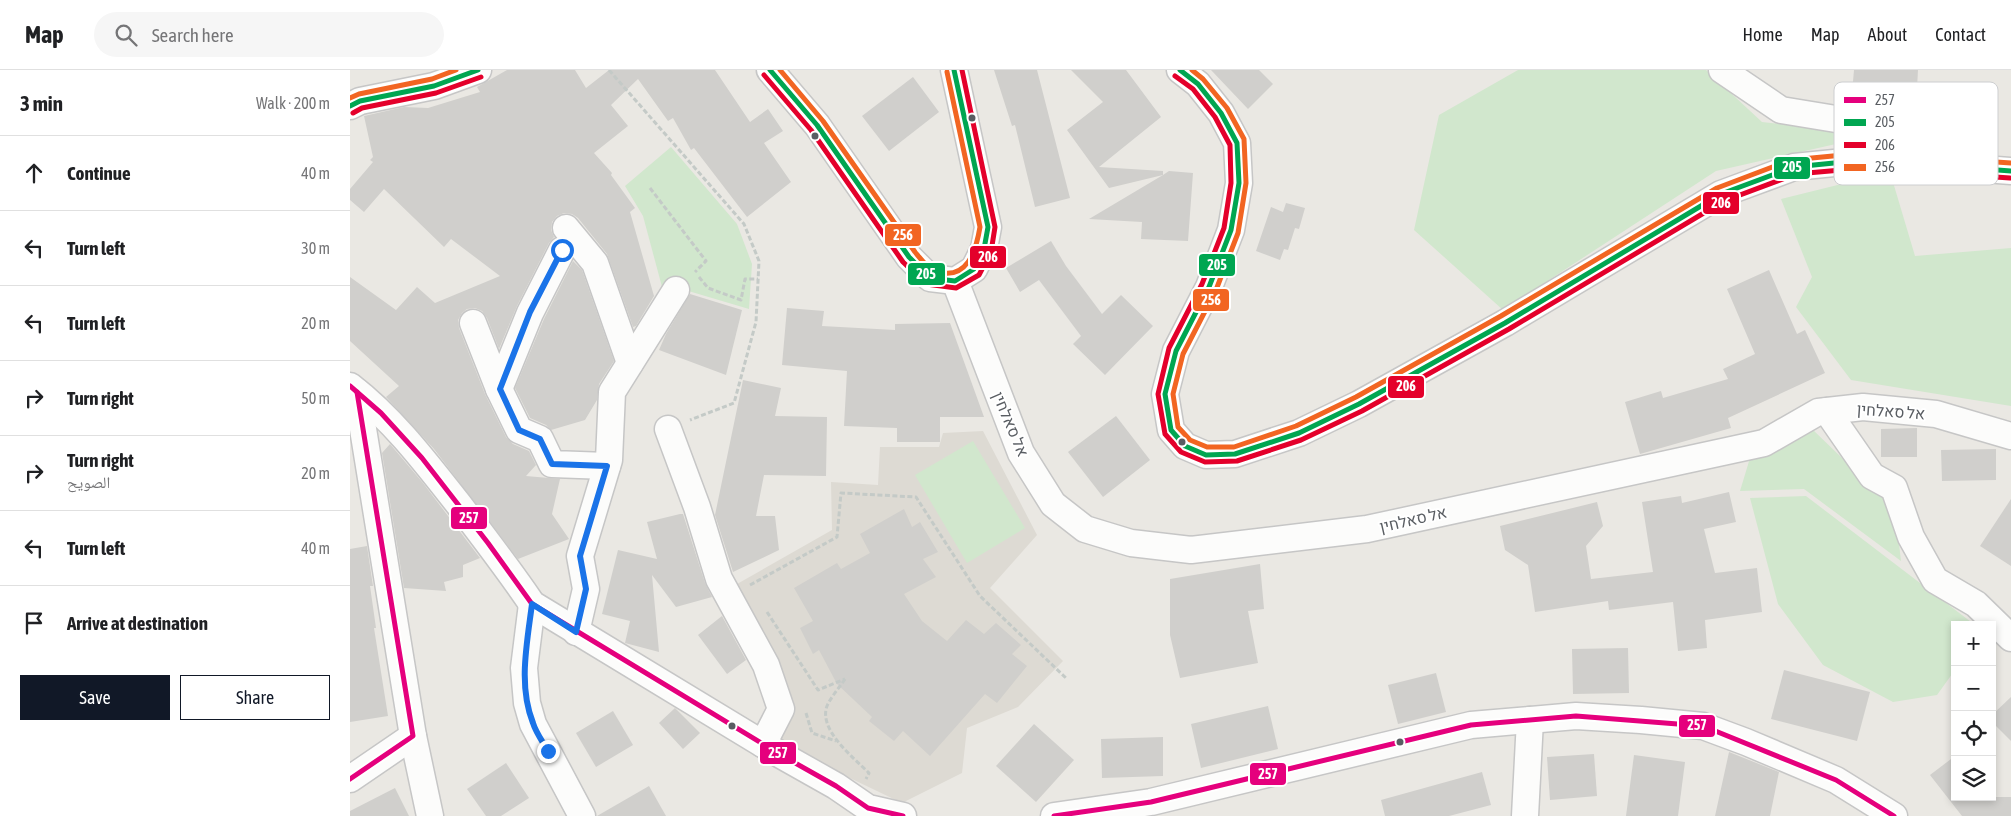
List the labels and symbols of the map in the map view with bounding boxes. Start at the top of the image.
legend [1834,82,1998,185]
text: 257 [1875,92,1895,108]
unlabelled marker [967,113,977,123]
text: 205 [1875,114,1895,130]
unlabelled marker [810,131,820,141]
text: 206 [1875,137,1895,153]
line badge: 205 [1773,156,1811,180]
text: 205 [1782,159,1802,175]
text: 256 [1875,159,1895,175]
line badge: 206 [1702,191,1740,215]
text: 206 [1711,195,1731,211]
line badge: 256 [884,223,922,247]
text: 256 [893,227,913,243]
route start [551,239,574,262]
line badge: 206 [969,245,1007,269]
text: 206 [978,249,998,265]
line badge: 205 [1198,253,1236,277]
text: 205 [1207,257,1227,273]
line badge: 205 [907,262,946,286]
text: 205 [916,266,936,282]
line badge: 256 [1192,288,1230,312]
text: 256 [1201,292,1221,308]
line badge: 206 [1387,375,1425,399]
text: 206 [1396,378,1416,394]
street label: אל סאלחין [989,389,1033,459]
street label: אל סאלחין [1856,400,1926,422]
unlabelled marker [1177,437,1187,447]
street label: אל סאלחין [1378,503,1448,535]
line badge: 257 [450,506,488,530]
text: 257 [459,510,479,526]
line badge: 257 [1678,714,1716,738]
text: 257 [1687,717,1707,733]
unlabelled marker [727,721,737,731]
unlabelled marker [1395,737,1405,747]
route end [537,740,560,763]
line badge: 257 [759,741,797,765]
text: 257 [768,745,788,761]
line badge: 257 [1249,762,1287,786]
text: 257 [1258,766,1278,782]

